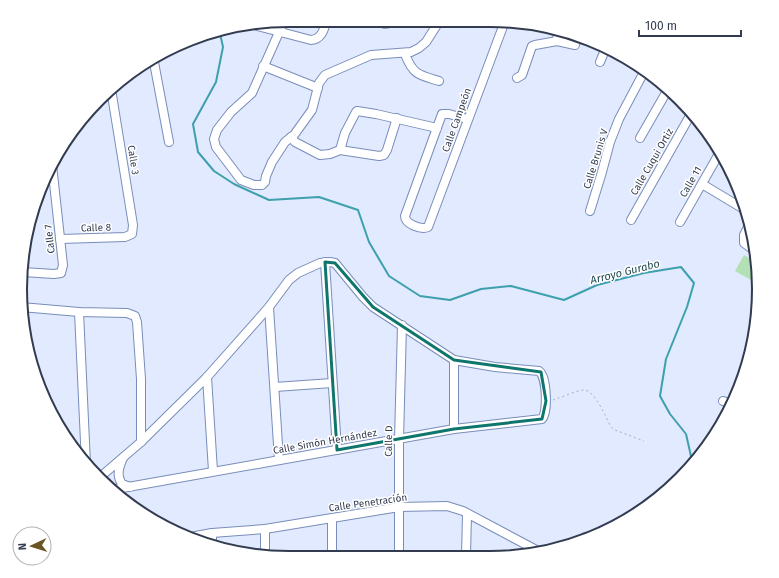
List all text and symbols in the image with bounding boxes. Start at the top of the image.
scale bar [639,12,741,38]
text: 100 m [645,19,677,33]
street label: Calle Campeón [440,86,474,154]
street label: Calle Cuqui Ortiz [628,126,676,197]
street label: Calle Brunis V [581,127,611,190]
street label: Calle 3 [125,144,141,176]
street label: Calle 11 [677,165,705,199]
street label: Calle 8 [81,221,112,235]
street label: Calle 7 [42,223,58,254]
water label: Arroyo Gurabo [588,257,661,287]
street label: Calle D [383,425,395,457]
street label: Calle Simón Hernández [272,427,378,457]
street label: Calle Penetración [328,492,408,514]
north arrow [12,526,52,566]
text: N [16,543,29,551]

